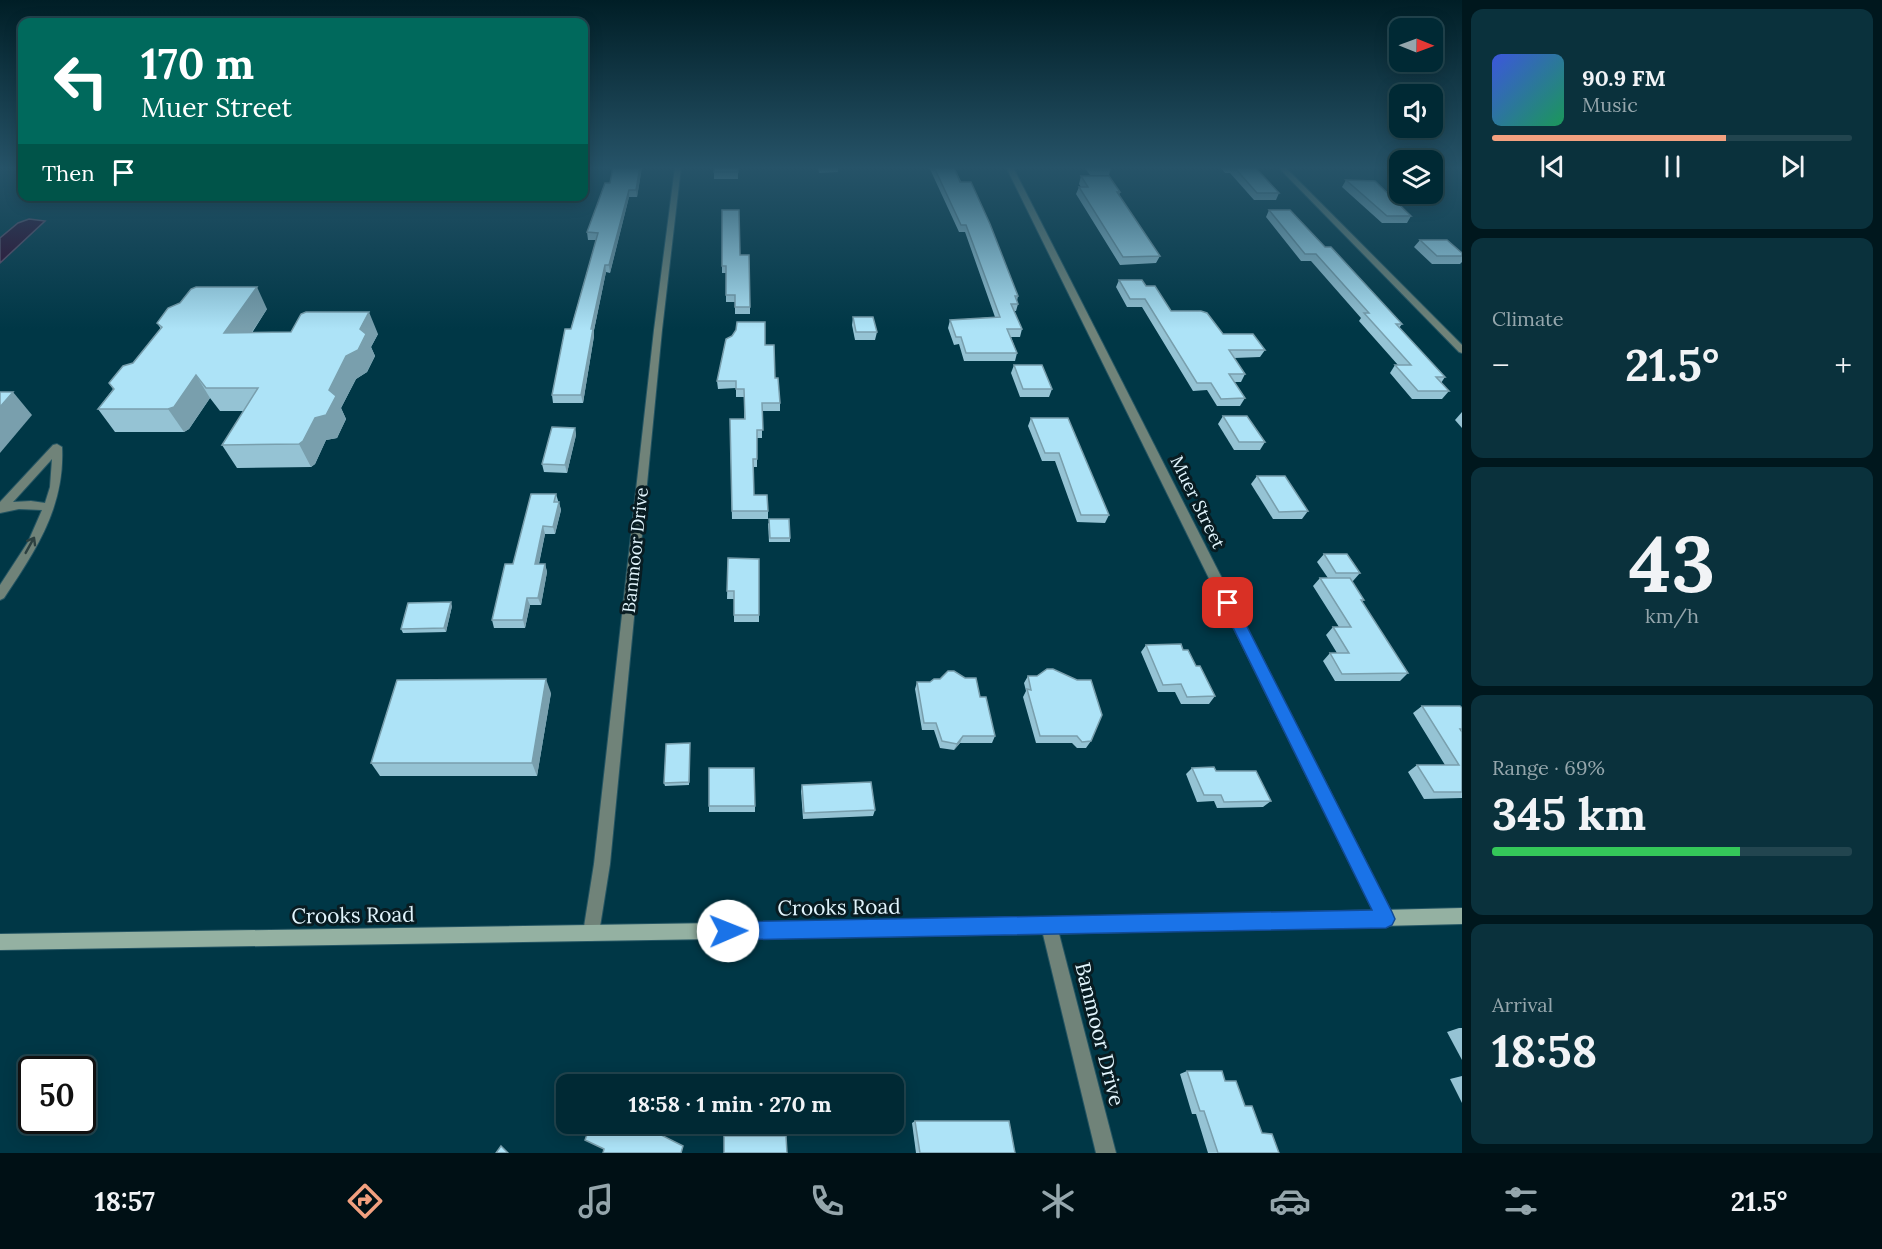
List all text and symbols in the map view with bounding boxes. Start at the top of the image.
north arrow [1389,18,1443,72]
map controls [1389,18,1443,204]
text: 170 m [141,37,254,91]
icon: left [42,42,120,120]
text: 90.9 FM [1582,64,1666,92]
button: sound [1389,84,1443,138]
text: Muer Street [141,90,292,124]
text: Music [1582,92,1638,117]
button: layers [1389,150,1443,204]
icon: previous [1536,150,1569,183]
icon: pause [1656,150,1689,183]
icon: next [1776,150,1809,183]
icon: arrive [107,156,140,189]
text: Then [42,159,95,187]
text: Climate [1492,306,1564,331]
text: 21.5° [1625,336,1719,393]
text: − [1492,344,1510,386]
text: + [1834,344,1852,386]
street label: Muer Street [1166,452,1230,552]
street label: Banmoor Drive [617,486,653,614]
text: 43 [1629,514,1715,613]
one-way arrow [25,537,37,554]
pin [1202,577,1253,628]
icon: arrive [1211,586,1244,619]
text: km/h [1645,603,1699,628]
text: Range · 69% [1492,755,1605,780]
text: 345 km [1492,785,1646,842]
street label: Crooks Road [777,892,901,922]
position arrow [696,899,760,963]
street label: Crooks Road [291,900,415,930]
street label: Banmoor Drive [1069,959,1131,1109]
text: Arrival [1492,992,1553,1017]
text: 18:58 [1492,1022,1597,1079]
speed limit sign: 50 [18,1056,96,1134]
text: 18:58 · 1 min · 270 m [629,1090,831,1118]
icon: directions [344,1180,386,1222]
icon: music [575,1180,617,1222]
icon: phone [806,1180,848,1222]
icon: climate [1037,1180,1079,1222]
icon: car [1269,1180,1311,1222]
icon: filters [1500,1180,1542,1222]
text: 18:57 [95,1184,155,1218]
text: 21.5° [1731,1184,1787,1218]

